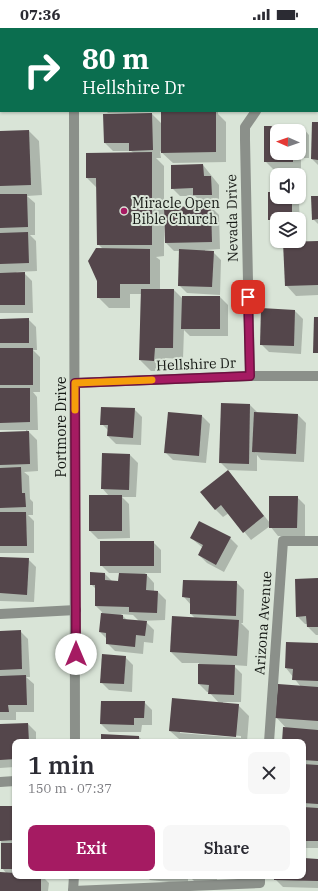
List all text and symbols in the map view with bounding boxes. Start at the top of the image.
text: 07:36 [20,5,61,24]
text: 80 m [82,40,149,77]
icon: right [16,44,68,96]
text: Hellshire Dr [82,76,185,99]
north arrow [270,124,306,160]
map controls [270,124,306,248]
button: sound [270,168,306,204]
street label: Nevada Drive [222,174,242,262]
place label: Miracle Open Bible Church [132,194,220,228]
marker: Miracle Open Bible Church [119,206,129,216]
button: layers [270,212,306,248]
pin [231,280,265,314]
icon: arrive [237,286,259,308]
street label: Hellshire Dr [156,354,237,374]
street label: Portmore Drive [52,376,70,478]
street label: Arizona Avenue [250,570,276,676]
position arrow [55,633,97,675]
text: 1 min [28,749,95,781]
button: close [248,752,290,794]
text: 150 m · 07:37 [28,780,112,797]
button: Exit [28,825,155,871]
button: Share [163,825,290,871]

